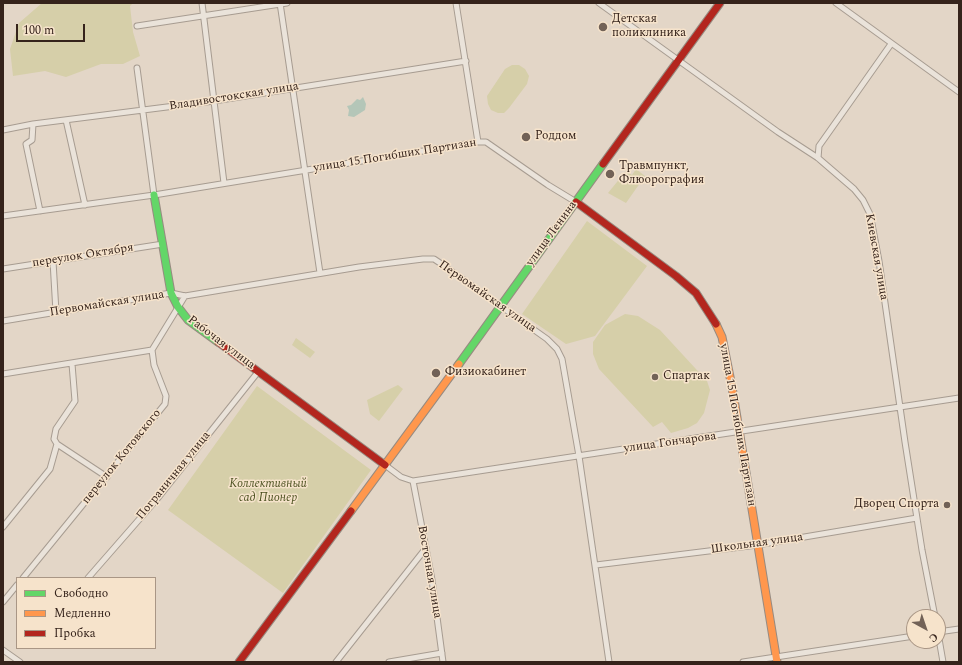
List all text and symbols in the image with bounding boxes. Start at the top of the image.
place label: Детская поликлиника [612,13,686,41]
scale bar [18,16,87,42]
text: 100 m [23,21,54,40]
marker: Детская поликлиника [597,21,609,33]
street label: Владивостокская улица [168,80,300,114]
place label: Роддом [535,130,576,144]
marker: Роддом [520,131,532,143]
street label: улица 15 Погибших Партизан [312,136,478,176]
place label: Травмпункт, Флюорография [619,160,704,188]
marker: Травмпункт, Флюорография [604,168,616,180]
street label: улица Ленина [524,199,580,269]
street label: Киевская улица [861,213,891,301]
street label: переулок Октября [31,241,135,271]
street label: Первомайская улица [435,258,539,336]
street label: Первомайская улица [49,288,165,320]
street label: Рабочая улица [185,313,257,373]
street label: улица 15 Погибших Партизан [716,343,758,507]
place label: Физиокабинет [445,366,526,380]
marker: Физиокабинет [430,367,442,379]
place label: Спартак [663,370,710,384]
marker: Спартак [650,372,660,382]
street label: переулок Котовского [79,407,165,507]
street label: Пограничная улица [134,429,214,523]
street label: улица Гончарова [623,429,717,457]
park label: Коллективный сад Пионер [229,478,307,506]
place label: Дворец Спорта [854,498,939,512]
marker: Дворец Спорта [942,500,952,510]
street label: Восточная улица [414,525,444,619]
street label: Школьная улица [710,530,804,558]
legend [16,577,156,649]
text: Свободно [54,584,108,603]
text: Медленно [54,604,111,623]
north arrow [906,609,946,649]
text: Пробка [54,624,96,643]
text: С [925,629,942,647]

